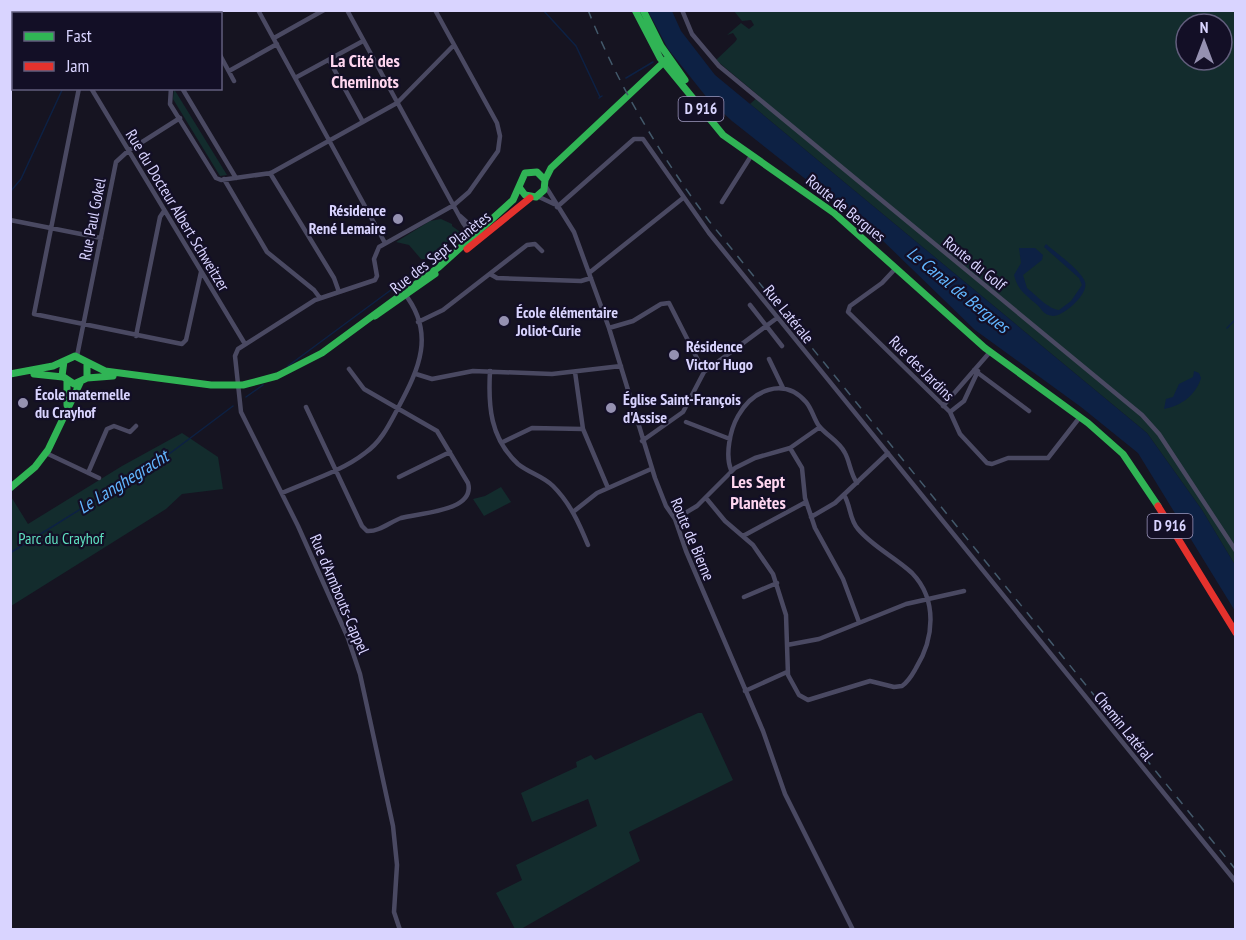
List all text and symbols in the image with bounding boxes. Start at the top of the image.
legend [12,12,222,90]
north arrow [1174,12,1234,72]
text: N [1200,17,1208,37]
text: Fast [66,24,92,47]
district label: La Cité des Cheminots [330,49,400,93]
text: Jam [65,54,89,77]
road number: D 916 [678,97,724,121]
street label: Rue du Docteur Albert Schweitzer [122,125,235,295]
street label: Route de Bergues [802,170,890,246]
street label: Rue Paul Gokel [74,176,110,262]
place label: Résidence René Lemaire [309,200,386,238]
street label: Rue des Sept Planètes [386,206,494,298]
marker: Résidence René Lemaire [391,212,405,226]
street label: Route du Golf [940,232,1011,295]
water label: Le Canal de Bergues [902,241,1016,339]
street label: Rue Latérale [759,281,819,347]
place label: École élémentaire Joliot-Curie [515,302,618,340]
marker: École élémentaire Joliot-Curie [497,314,511,328]
street label: Rue des Jardins [885,331,959,405]
place label: Résidence Victor Hugo [685,336,753,374]
marker: Résidence Victor Hugo [667,348,681,362]
place label: École maternelle du Crayhof [35,384,131,422]
place label: Église Saint-François d'Assise [623,389,741,427]
marker: École maternelle du Crayhof [16,396,30,410]
marker: Église Saint-François d'Assise [604,401,618,415]
water label: Le Langhegracht [73,444,174,518]
district label: Les Sept Planètes [730,470,786,514]
street label: Route de Bierne [667,495,719,583]
road number: D 916 [1148,514,1192,538]
park label: Parc du Crayhof [18,528,105,548]
street label: Rue d'Armbouts-Cappel [306,531,374,657]
street label: Chemin Latéral [1090,687,1158,765]

